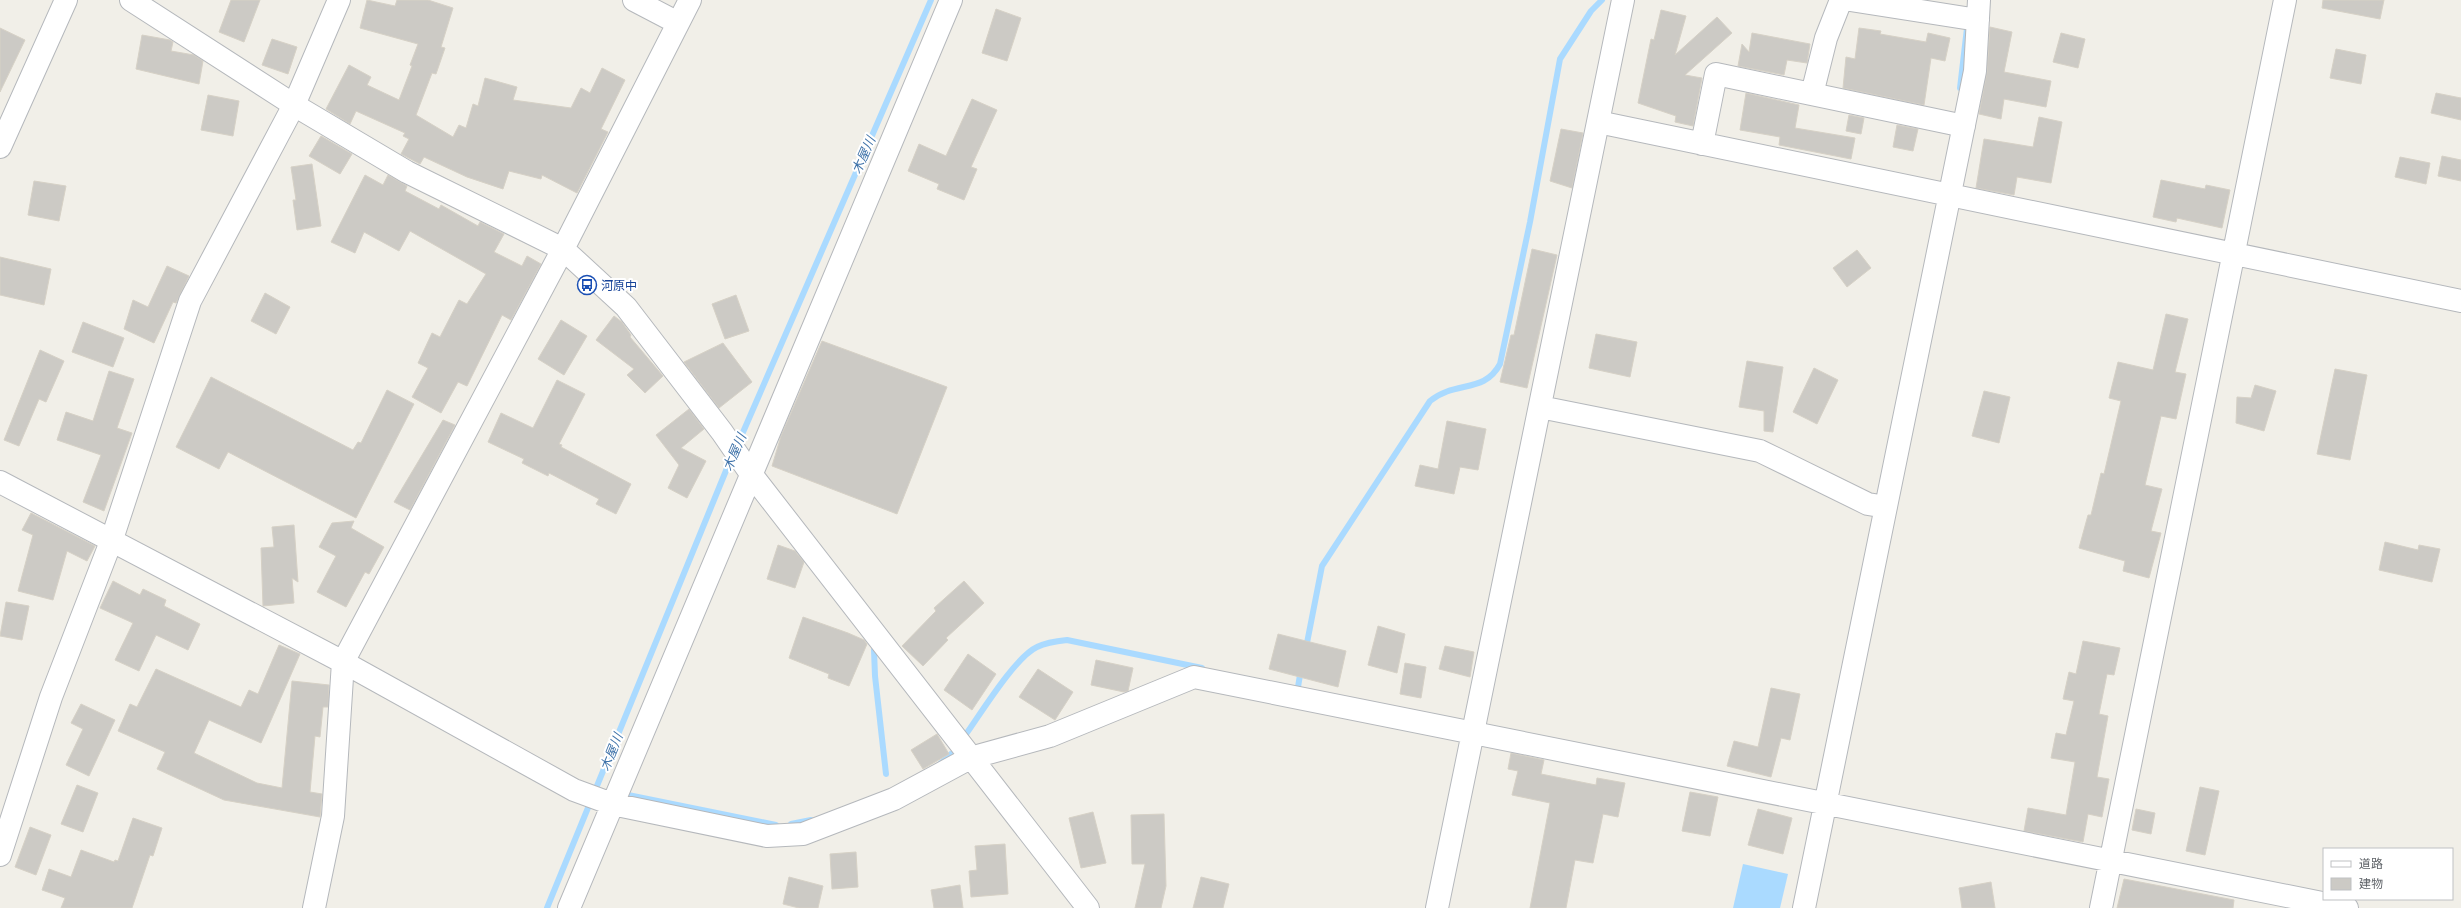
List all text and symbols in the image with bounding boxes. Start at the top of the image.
water label: 木屋川 [847,132,880,176]
bus stop icon: 河原中 [576,274,598,296]
place label: 河原中 [601,277,637,294]
water label: 木屋川 [718,429,751,473]
water label: 木屋川 [595,729,627,773]
legend [2323,848,2453,900]
text: 道路 [2359,855,2383,872]
text: 建物 [2359,875,2383,892]

